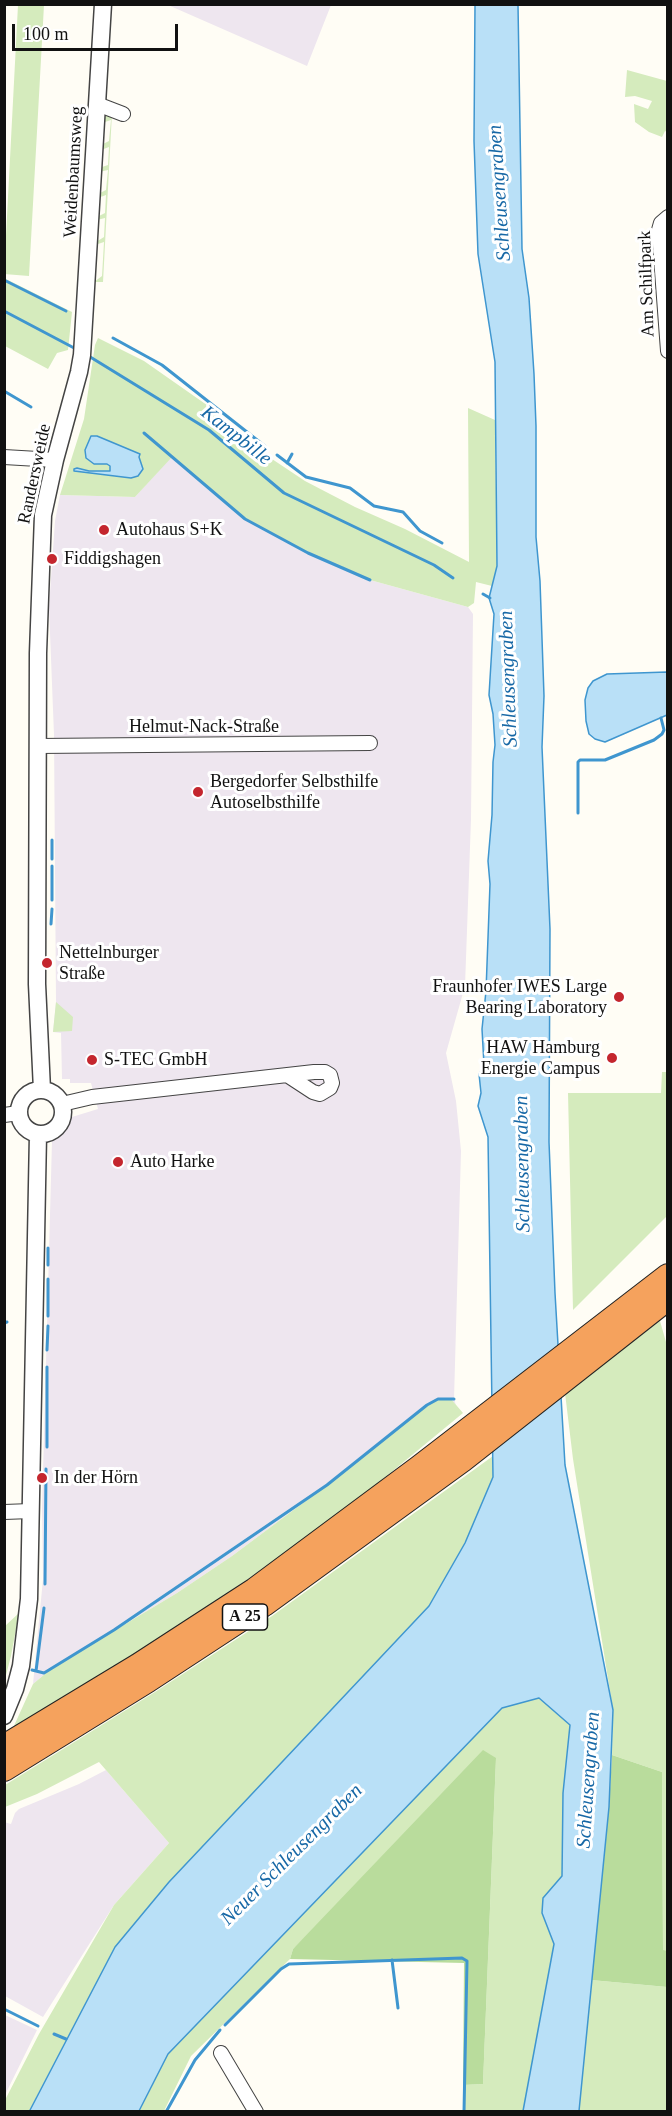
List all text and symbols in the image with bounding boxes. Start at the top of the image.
scale bar [15,12,182,50]
text: 100 m [23,24,69,44]
street label: Weidenbaumsweg [60,106,88,238]
water label: Schleusengraben [483,124,517,262]
street label: Am Schilfpark [634,230,660,338]
water label: Kampbille [196,401,276,471]
street label: Randersweide [14,422,56,526]
place label: Autohaus S+K [116,519,223,541]
marker: Autohaus S+K [97,523,111,537]
place label: Fiddigshagen [64,548,161,570]
marker: Fiddigshagen [45,552,59,566]
water label: Schleusengraben [495,610,523,748]
street label: Helmut-Nack-Straße [129,716,279,738]
place label: Bergedorfer Selbsthilfe Autoselbsthilfe [210,771,378,814]
marker: Bergedorfer Selbsthilfe Autoselbsthilfe [191,785,205,799]
place label: Nettelnburger Straße [59,942,159,984]
marker: Nettelnburger Straße [40,956,54,970]
place label: Fraunhofer IWES Large Bearing Laboratory [432,976,607,1018]
marker: Fraunhofer IWES Large Bearing Laboratory [612,990,626,1004]
place label: HAW Hamburg Energie Campus [481,1037,600,1080]
place label: S-TEC GmbH [104,1049,207,1071]
marker: HAW Hamburg Energie Campus [605,1051,619,1065]
marker: S-TEC GmbH [85,1053,99,1067]
water label: Schleusengraben [510,1095,536,1233]
place label: Auto Harke [130,1151,214,1173]
marker: Auto Harke [111,1155,125,1169]
place label: In der Hörn [54,1467,138,1489]
marker: In der Hörn [35,1471,49,1485]
road number: A 25 [222,1604,268,1630]
water label: Schleusengraben [572,1711,606,1849]
water label: Neuer Schleusengraben [216,1779,368,1931]

